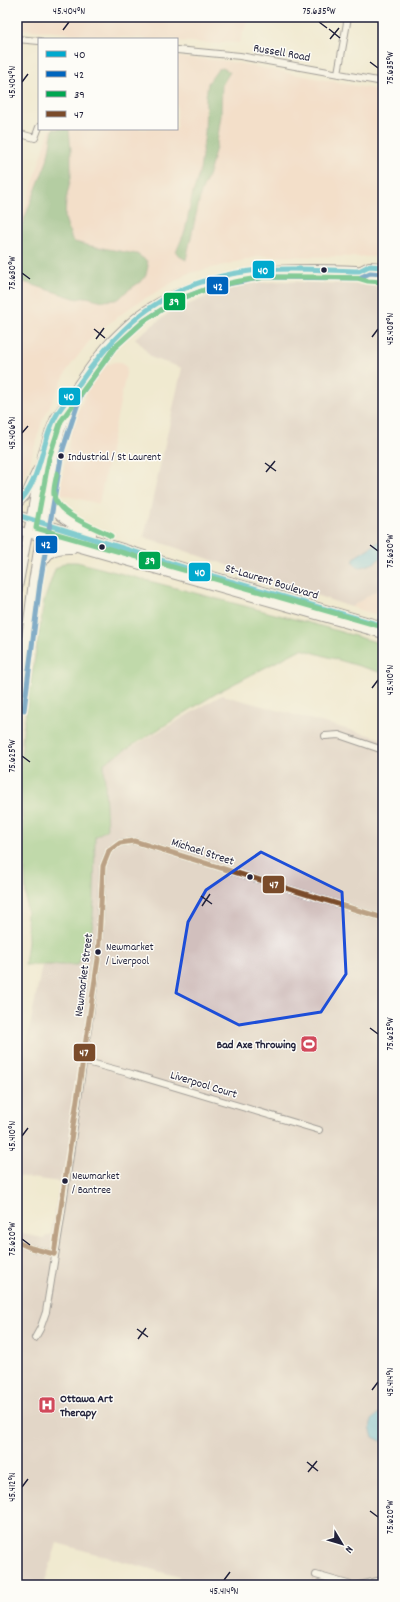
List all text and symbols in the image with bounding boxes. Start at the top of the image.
text: 45.404°N [53,5,85,19]
text: 75.635°W [302,5,336,19]
legend [38,38,178,130]
street label: Russell Road [252,40,311,67]
text: 40 [74,47,86,64]
text: 75.635°W [384,51,398,85]
text: 45.404°N [6,66,20,98]
text: 42 [74,67,84,84]
text: 39 [74,87,85,104]
text: 47 [74,107,84,124]
text: 75.630°W [6,256,20,290]
line badge: 40 [252,260,275,279]
text: 40 [258,264,268,280]
unlabelled marker [319,265,329,275]
line badge: 42 [206,276,229,295]
text: 42 [213,280,223,296]
line badge: 39 [163,292,186,311]
text: 39 [169,295,179,311]
text: 45.408°N [384,313,398,345]
line badge: 40 [58,387,81,406]
text: 40 [64,390,74,406]
text: 45.406°N [6,416,20,450]
place label: Industrial / St Laurent [68,450,161,466]
marker: Industrial / St Laurent [56,451,66,461]
text: 75.630°W [384,534,398,568]
line badge: 42 [35,535,58,554]
text: 42 [41,538,51,554]
unlabelled marker [97,542,107,552]
line badge: 39 [138,551,161,570]
text: 39 [145,554,155,570]
street label: St-Laurent Boulevard [223,560,320,605]
line badge: 40 [188,562,211,582]
text: 40 [195,566,205,582]
text: 45.410°N [384,665,398,695]
text: 75.625°W [6,739,20,772]
street label: Michael Street [169,834,237,871]
unlabelled marker [245,872,255,882]
line badge: 47 [262,875,285,894]
text: 47 [270,878,279,894]
street label: Newmarket Street [71,932,98,1018]
place label: Newmarket / Liverpool [106,940,154,970]
marker: Newmarket / Liverpool [93,947,103,957]
text: 75.625°W [384,1017,398,1050]
sports icon: Bad Axe Throwing [299,1034,319,1054]
place label: Bad Axe Throwing [216,1037,296,1054]
line badge: 47 [73,1043,96,1062]
text: 47 [80,1046,89,1062]
street label: Liverpool Court [168,1067,240,1104]
text: 45.410°N [6,1121,20,1151]
place label: Newmarket / Bantree [72,1169,120,1199]
marker: Newmarket / Bantree [60,1176,70,1186]
text: 75.620°W [6,1222,20,1256]
text: 45.414°N [384,1367,398,1397]
place label: Ottawa Art Therapy [60,1391,113,1422]
hospital icon: Ottawa Art Therapy [37,1395,57,1415]
text: 45.412°N [6,1472,20,1502]
text: 75.620°W [384,1500,398,1534]
north arrow [322,1524,362,1564]
text: N [340,1542,356,1556]
text: 45.414°N [209,1585,239,1599]

